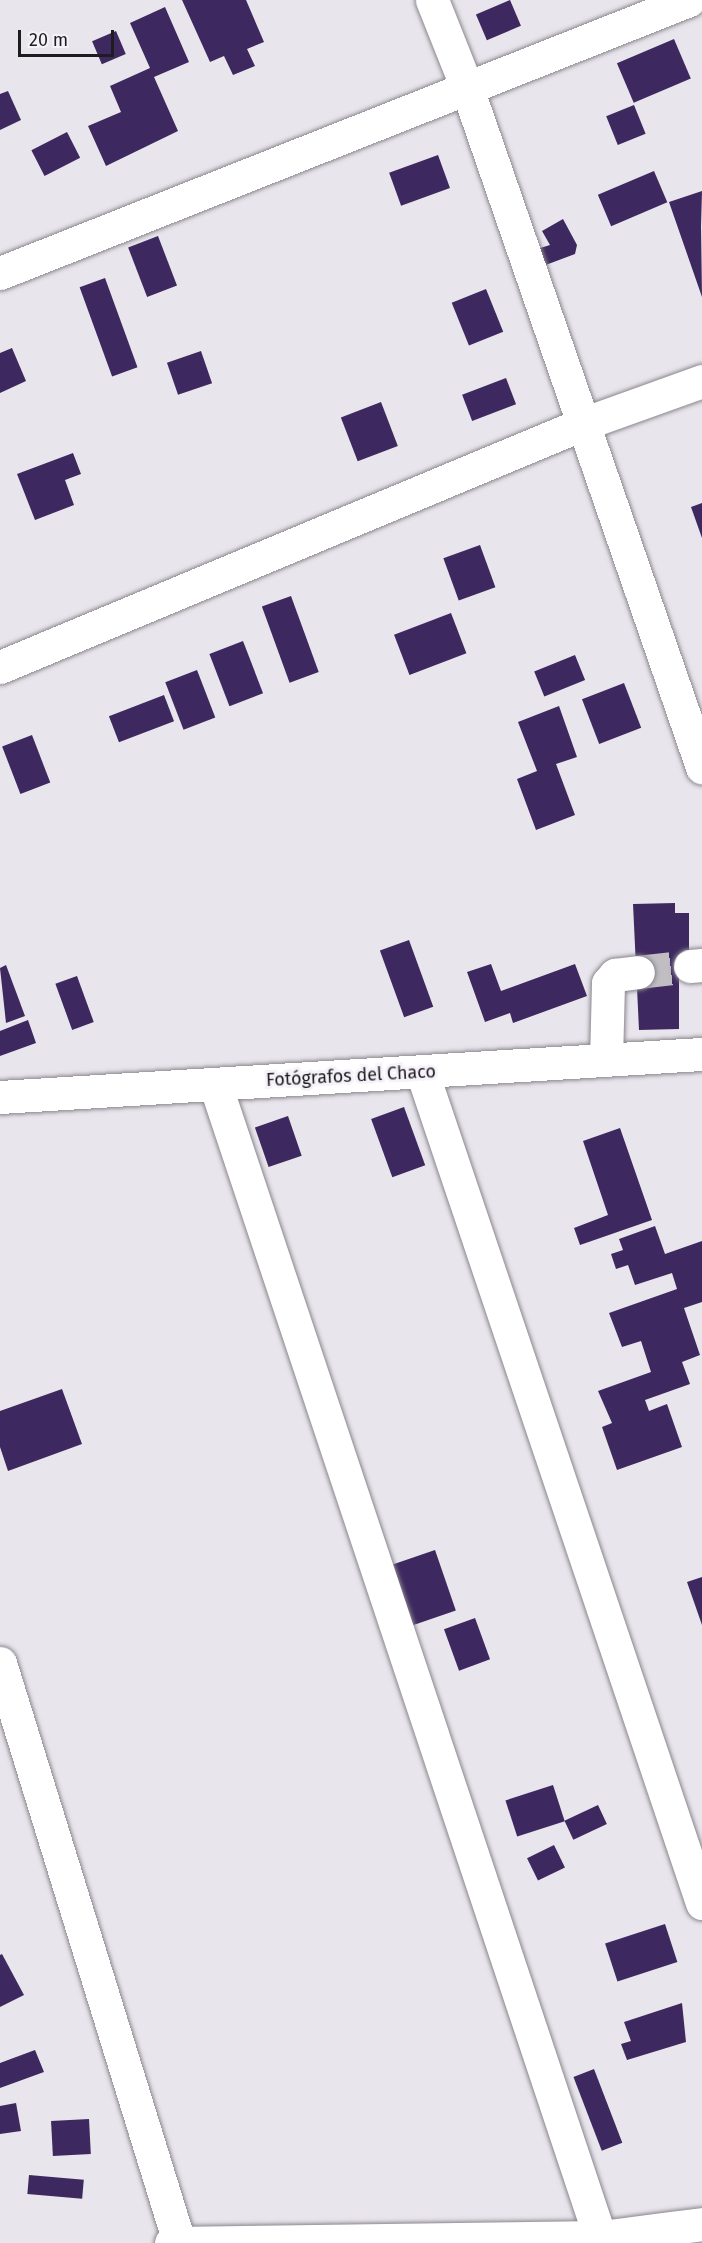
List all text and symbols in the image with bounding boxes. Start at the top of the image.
scale bar [21,18,117,56]
text: 20 m [29,29,68,51]
street label: Fotógrafos del Chaco [266,1061,436,1091]

